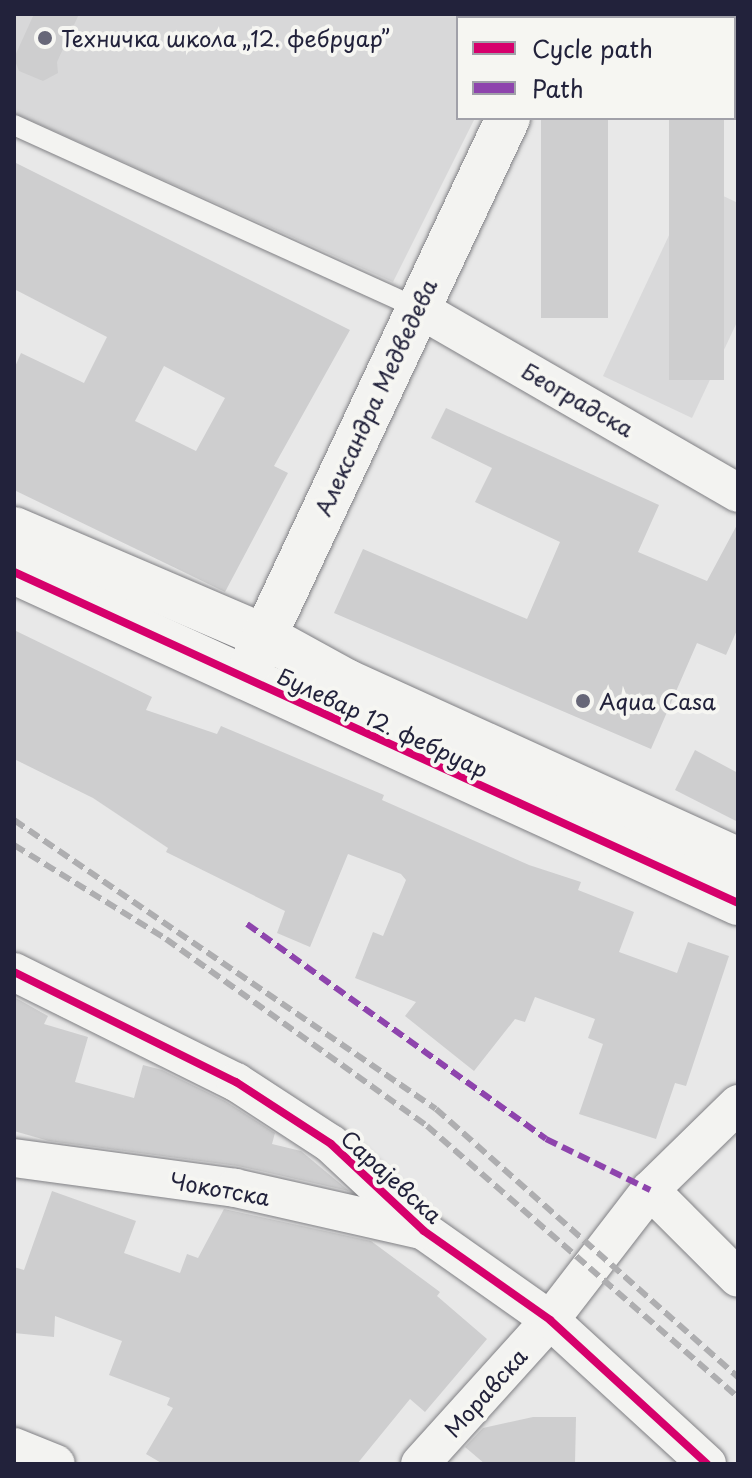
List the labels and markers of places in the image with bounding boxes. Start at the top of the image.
place label: Техничка школа „12. фебруар” [61,25,394,51]
marker: Техничка школа „12. фебруар” [36,29,54,47]
place label: Aqua Casa [599,688,715,714]
marker: Aqua Casa [574,692,592,710]

